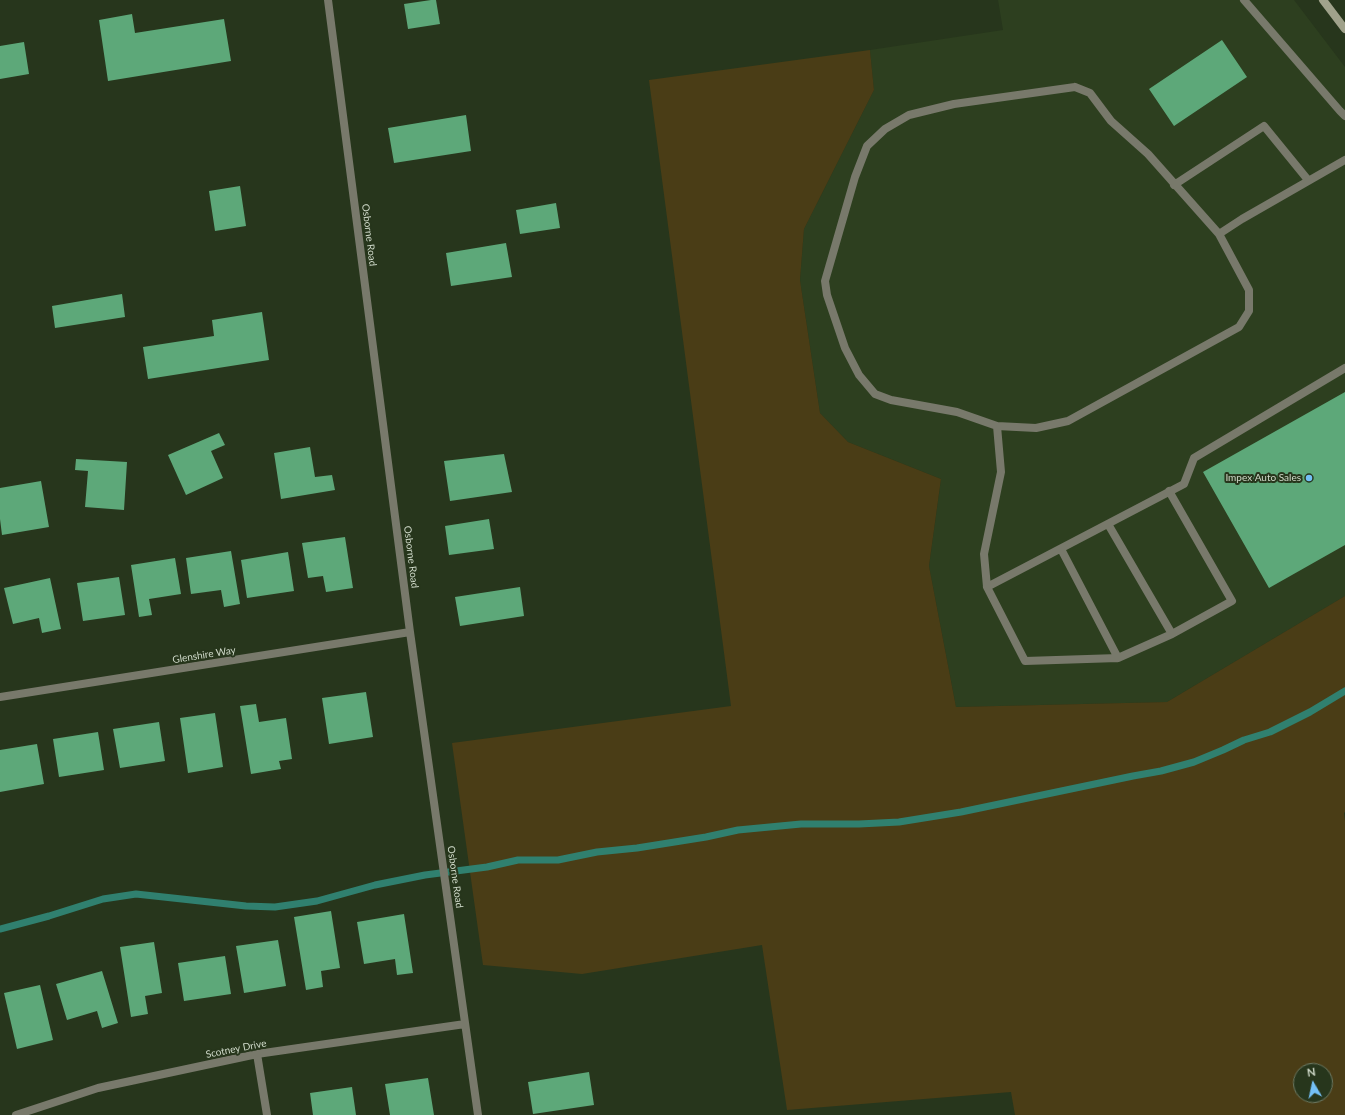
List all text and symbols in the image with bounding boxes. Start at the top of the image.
street label: Osborne Road [359,203,379,267]
place label: Impex Auto Sales [1225,472,1301,484]
marker: Impex Auto Sales [1304,473,1314,483]
street label: Osborne Road [401,525,421,589]
street label: Glenshire Way [172,644,236,666]
street label: Osborne Road [445,845,465,909]
street label: Scotney Drive [205,1037,267,1061]
north arrow [1293,1063,1333,1103]
text: N [1306,1065,1316,1079]

